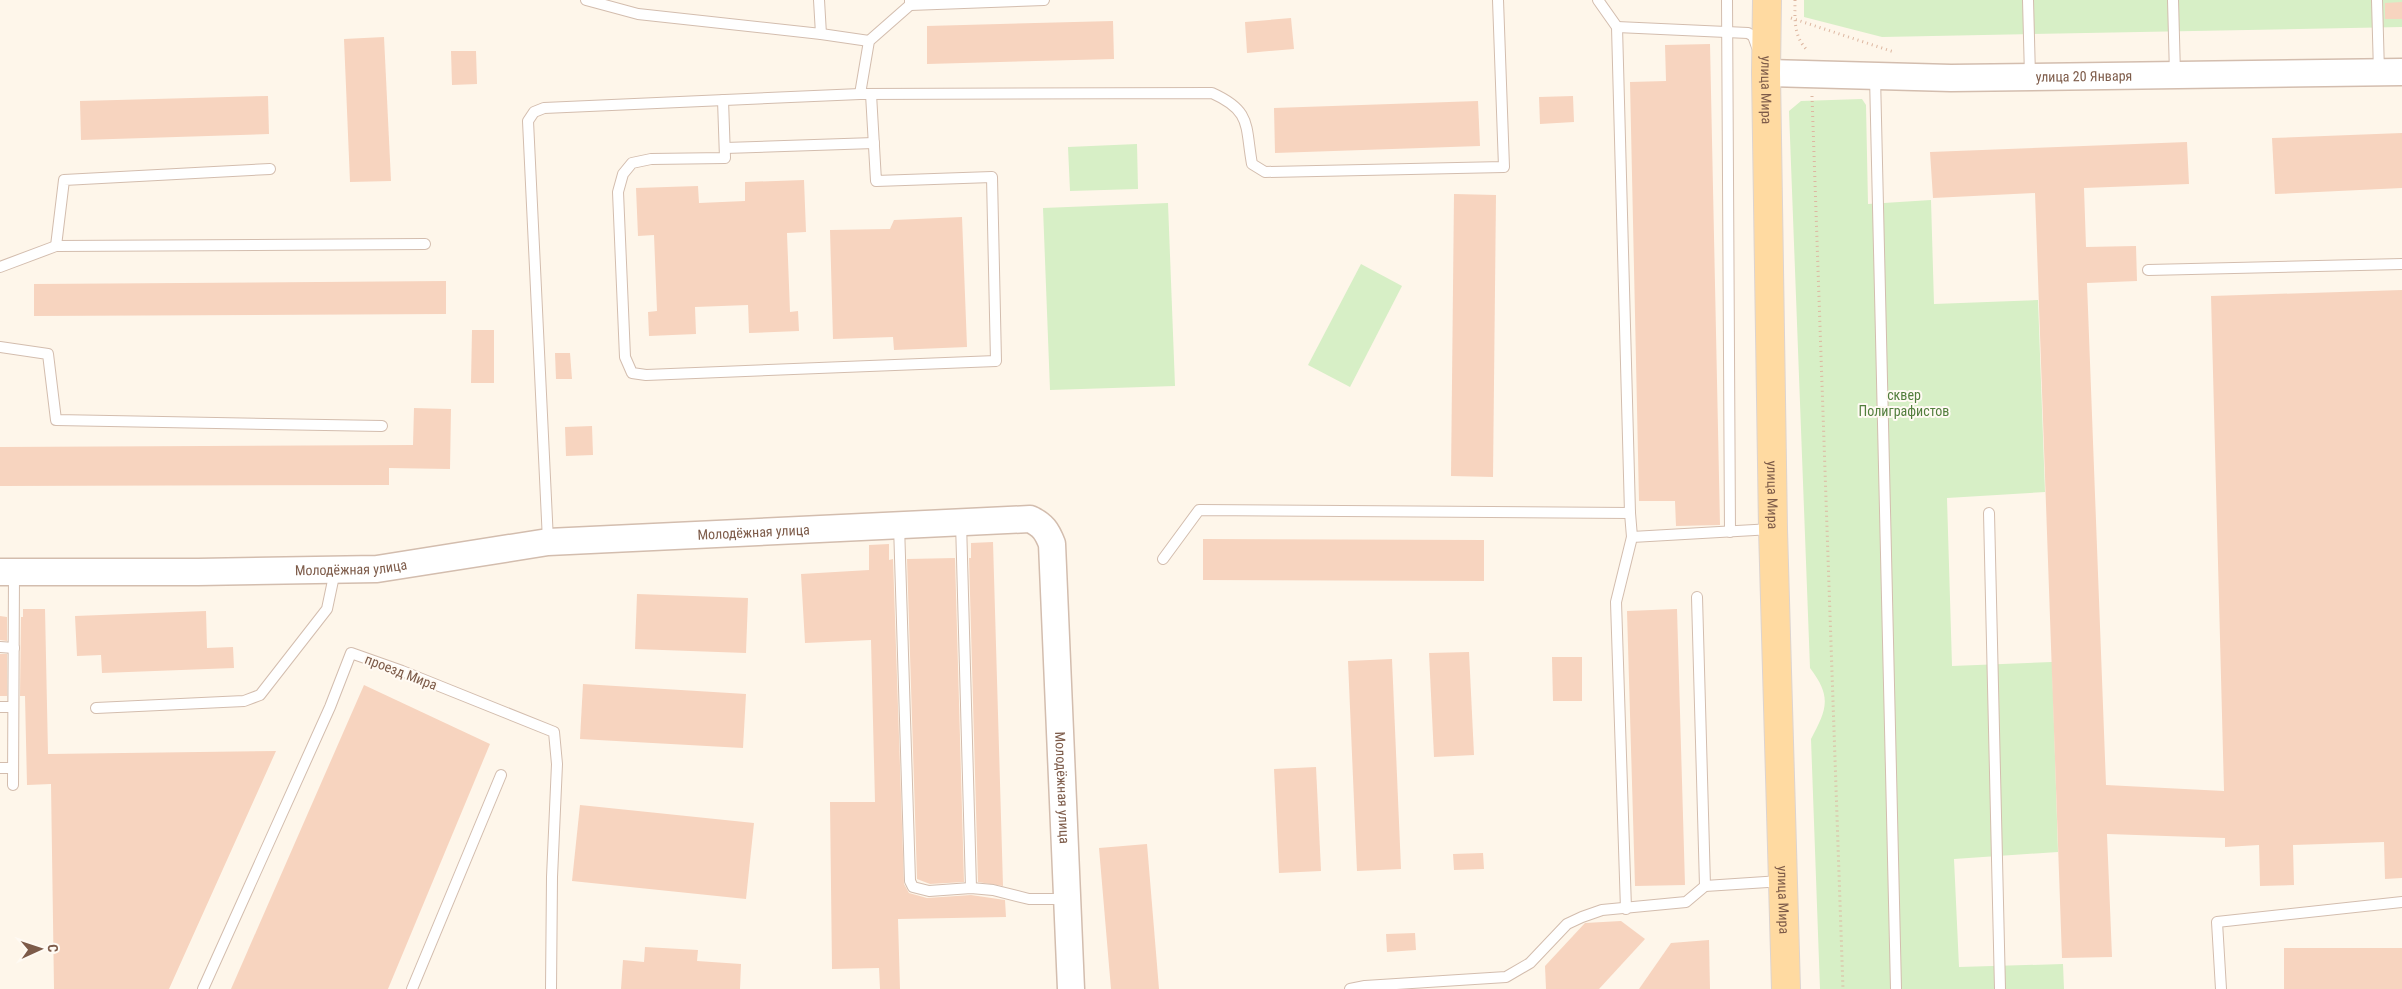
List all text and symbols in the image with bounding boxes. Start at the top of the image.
street label: улица Мира [1758,56,1775,124]
street label: улица 20 Января [2035,68,2132,85]
park label: сквер Полиграфистов [1859,387,1949,419]
street label: улица Мира [1764,461,1781,529]
street label: Молодёжная улица [697,522,810,543]
street label: Молодёжная улица [295,556,408,578]
street label: проезд Мира [363,651,439,693]
street label: Молодёжная улица [1052,731,1073,844]
street label: улица Мира [1775,865,1792,934]
north arrow [15,924,65,974]
text: С [45,944,61,953]

